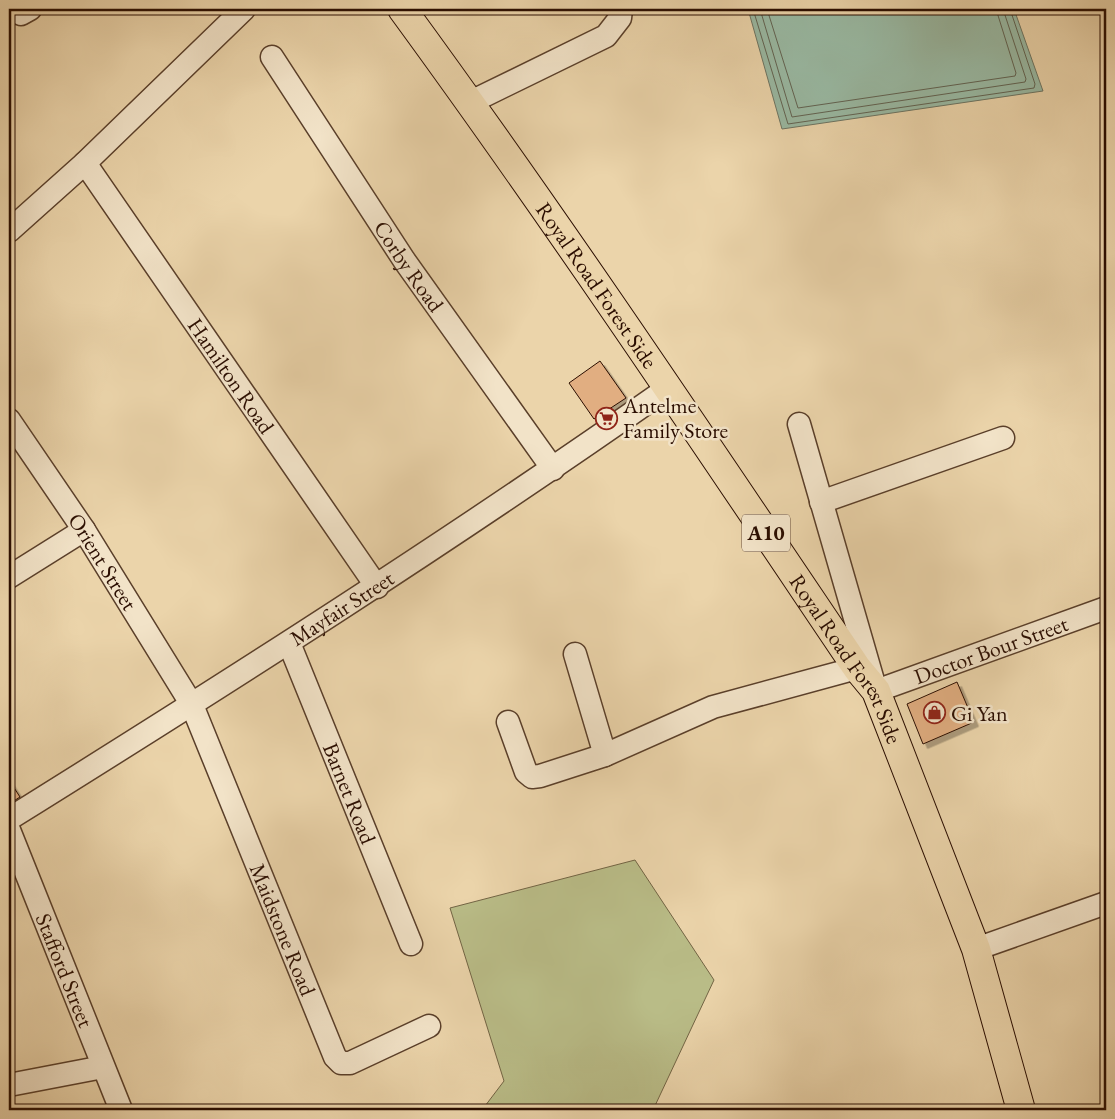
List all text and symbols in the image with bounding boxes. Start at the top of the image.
street label: Royal Road Forest Side [529,197,664,374]
street label: Corby Road [367,215,451,318]
street label: Hamilton Road [181,312,281,440]
place label: Antelme Family Store [622,391,729,445]
supermarket icon: Antelme Family Store [595,406,619,430]
street label: Orient Street [62,507,144,616]
road number: A10 [742,514,790,552]
street label: Mayfair Street [284,564,400,653]
street label: Royal Road Forest Side [783,568,909,748]
street label: Doctor Bour Street [910,609,1072,691]
place label: Gi Yan [951,699,1008,728]
shop icon: Gi Yan [923,701,947,725]
street label: Barnet Road [316,738,383,849]
street label: Maidstone Road [243,859,323,1001]
street label: Stafford Street [29,909,100,1032]

